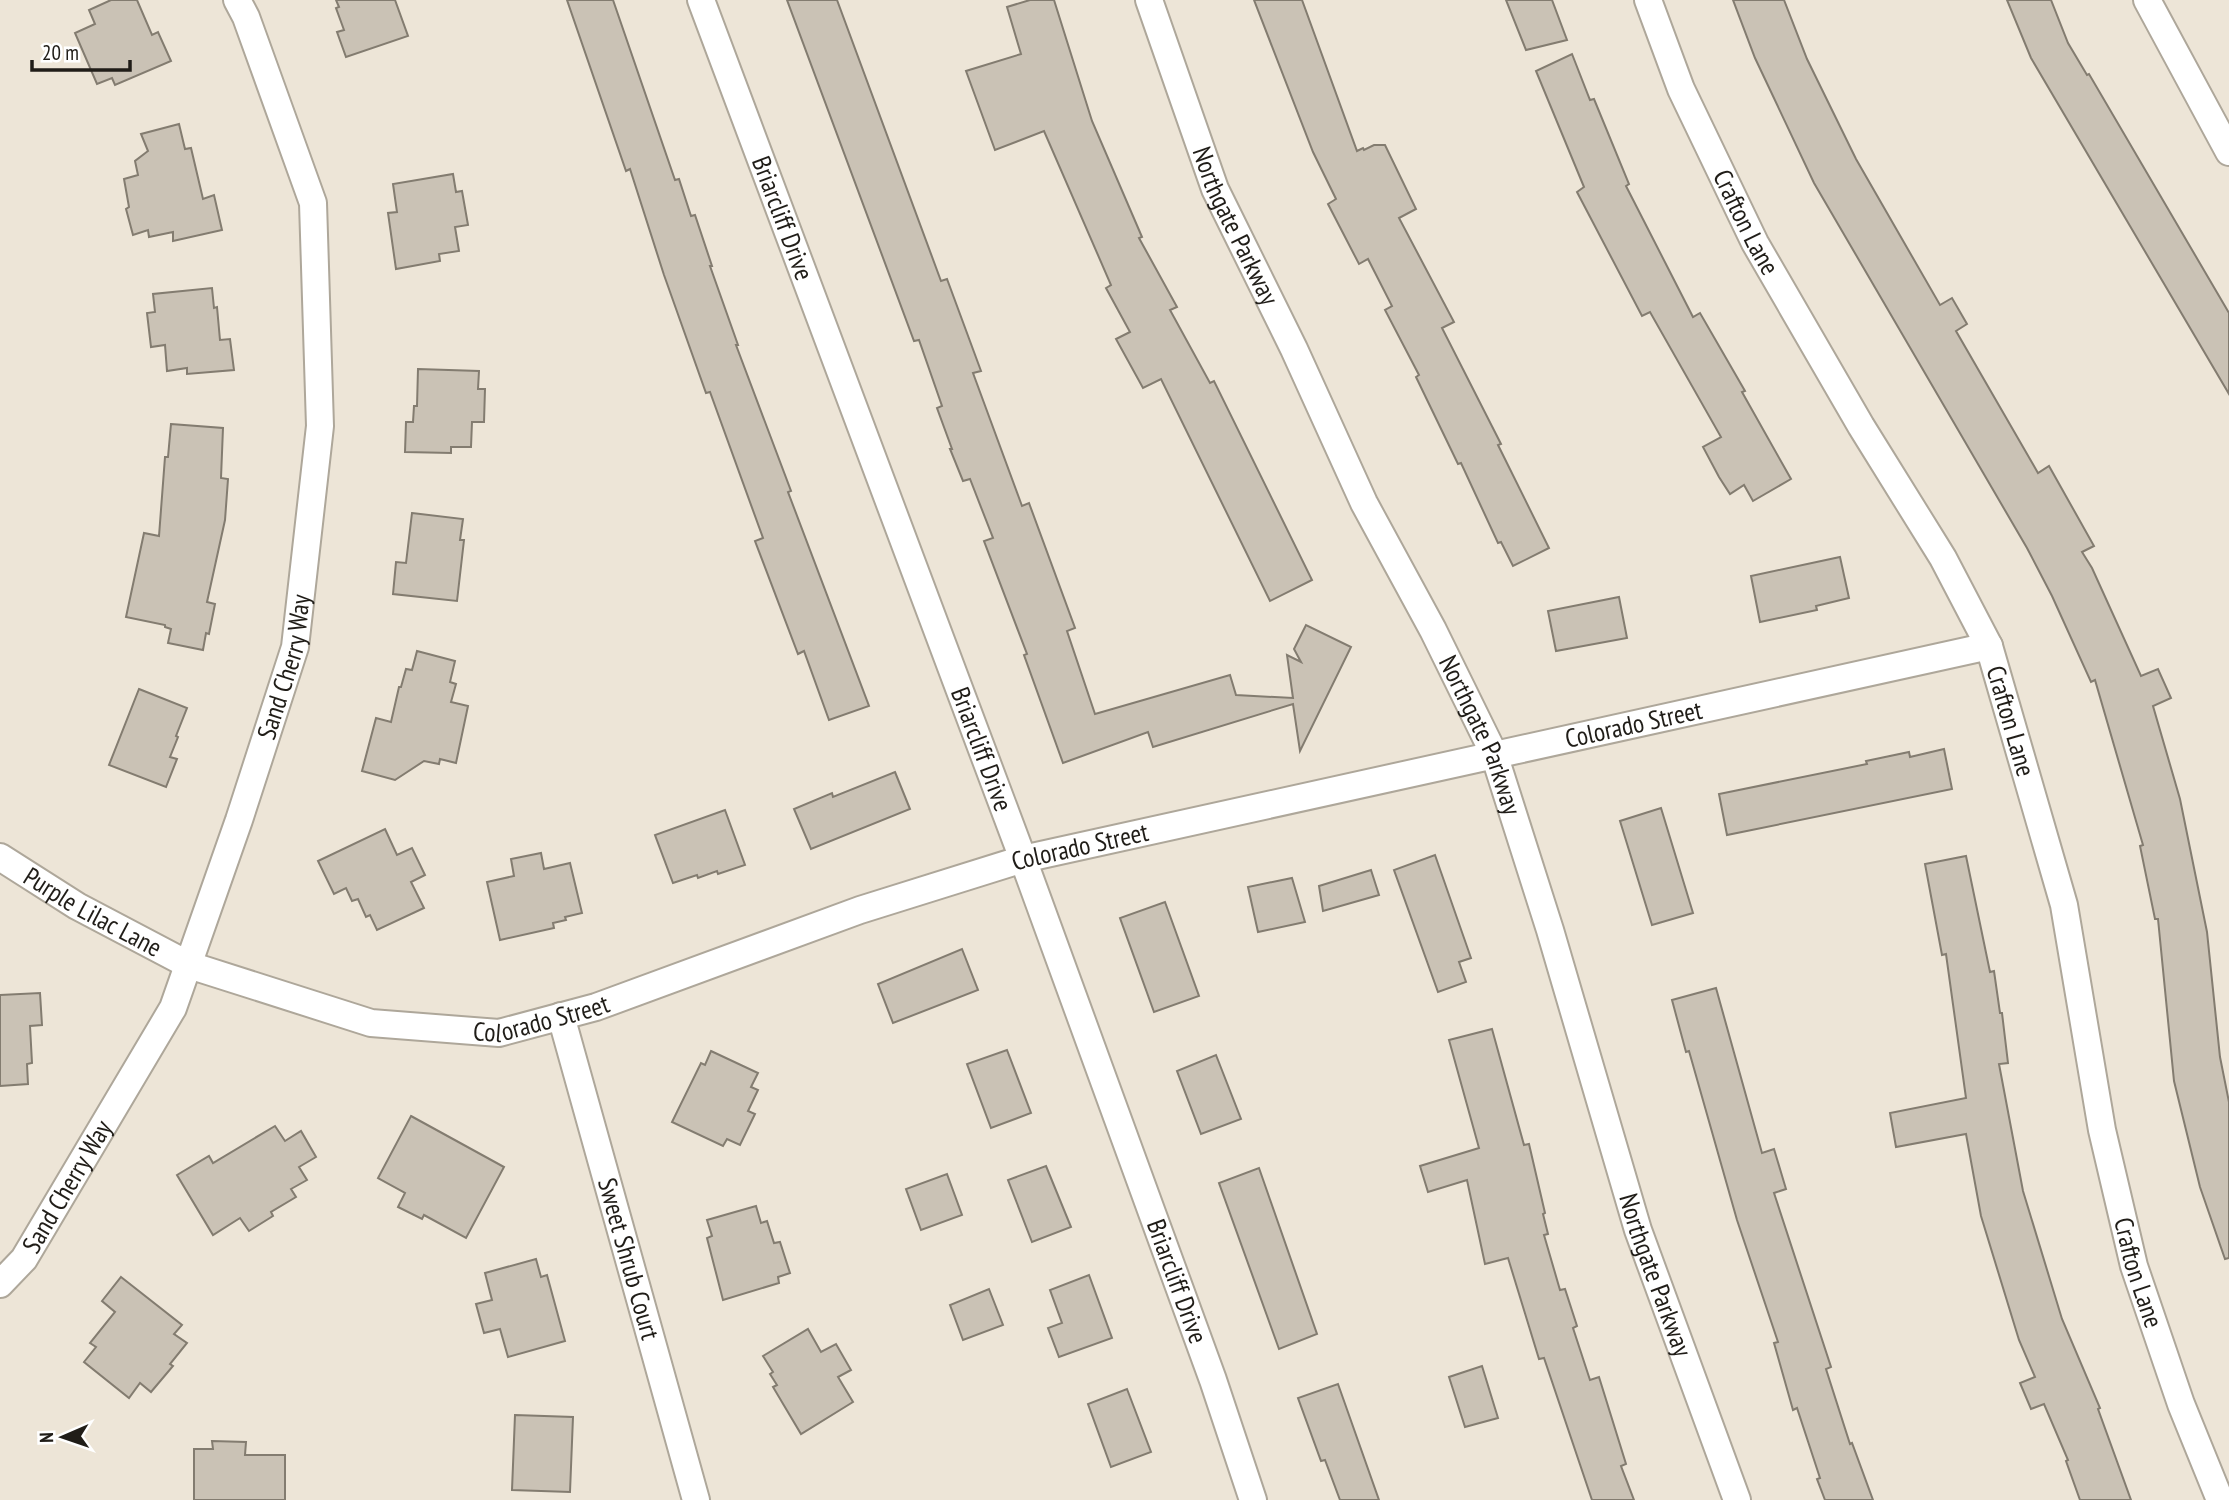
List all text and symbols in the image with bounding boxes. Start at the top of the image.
scale bar [32,28,130,72]
text: 20 m [42,39,79,66]
street label: Northgate Parkway [1186,142,1287,310]
street label: Briarcliff Drive [745,151,821,285]
street label: Crafton Lane [1706,164,1787,280]
street label: Sand Cherry Way [249,592,317,743]
street label: Northgate Parkway [1432,650,1529,819]
street label: Crafton Lane [1980,662,2043,780]
street label: Briarcliff Drive [944,682,1020,815]
street label: Colorado Street [1562,693,1705,755]
street label: Colorado Street [1007,815,1151,878]
street label: Purple Lilac Lane [18,859,168,964]
street label: Colorado Street [472,987,614,1049]
street label: Sand Cherry Way [14,1114,119,1259]
street label: Sweet Shrub Court [591,1174,667,1343]
street label: Northgate Parkway [1612,1190,1700,1361]
street label: Crafton Lane [2107,1214,2171,1332]
street label: Briarcliff Drive [1140,1215,1215,1348]
north arrow [28,1402,98,1472]
text: N [34,1432,58,1443]

